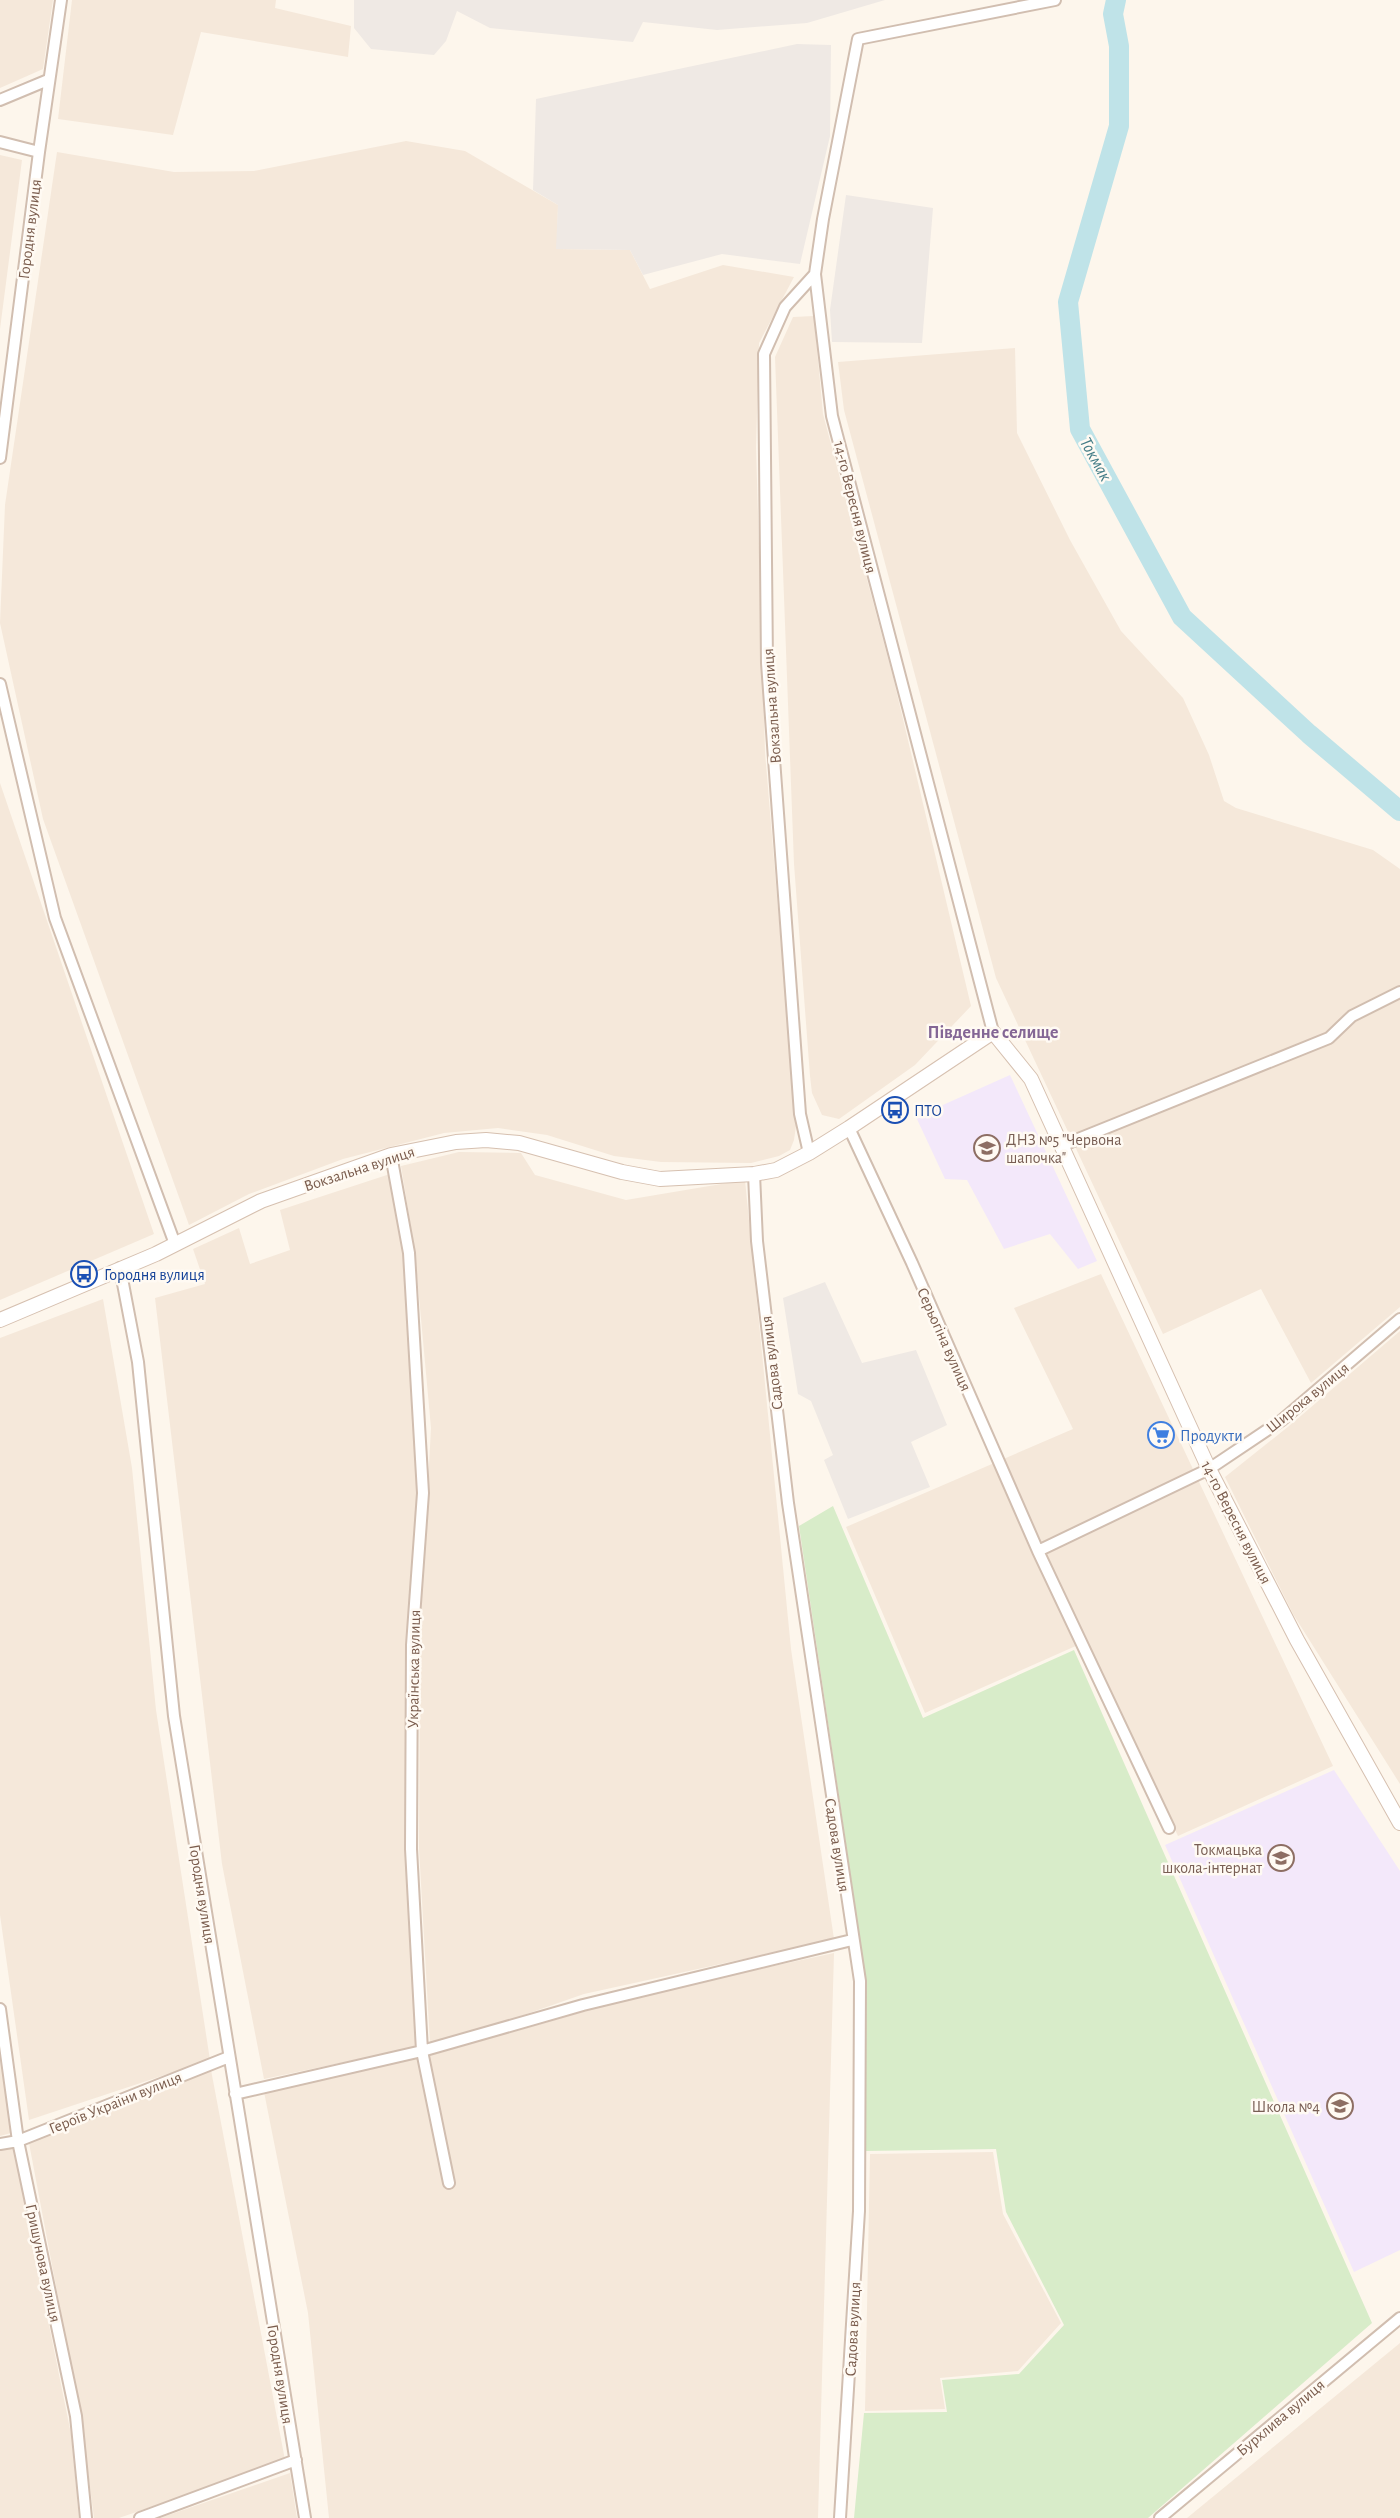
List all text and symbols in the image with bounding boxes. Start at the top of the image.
street label: Городня вулиця [16,178,45,280]
water label: Токмак [1076,434,1115,485]
street label: 14-го Вересня вулиця [830,439,879,575]
street label: Вокзальна вулиця [760,648,785,764]
district label: Південне селище [927,1024,1059,1042]
bus stop icon: ПТО [880,1095,910,1125]
place label: ПТО [914,1103,942,1119]
place label: ДНЗ №5 "Червона шапочка" [1006,1132,1122,1166]
school or university icon: ДНЗ №5 "Червона шапочка" [972,1133,1002,1163]
street label: Вокзальна вулиця [302,1144,417,1195]
bus stop icon: Городня вулиця [69,1259,99,1289]
place label: Городня вулиця [104,1267,205,1284]
street label: Серьогіна вулиця [913,1285,974,1394]
street label: Садова вулиця [758,1315,787,1411]
street label: Широка вулиця [1263,1360,1353,1437]
supermarket icon: Продукти [1146,1420,1176,1450]
place label: Продукти [1180,1428,1243,1445]
street label: 14-го Вересня вулиця [1197,1458,1274,1587]
street label: Українська вулиця [405,1610,424,1728]
street label: Садова вулиця [821,1797,852,1893]
place label: Токмацька школа-інтернат [1162,1842,1262,1876]
street label: Городня вулиця [185,1843,218,1945]
school or university icon: Токмацька школа-інтернат [1266,1843,1296,1873]
street label: Героїв України вулиця [47,2069,184,2138]
school or university icon: Школа №4 [1325,2091,1355,2121]
place label: Школа №4 [1251,2099,1320,2115]
street label: Гришунова вулиця [22,2203,63,2324]
street label: Садова вулиця [843,2281,864,2377]
street label: Городня вулиця [263,2323,296,2425]
street label: Бурхлива вулиця [1234,2376,1328,2460]

